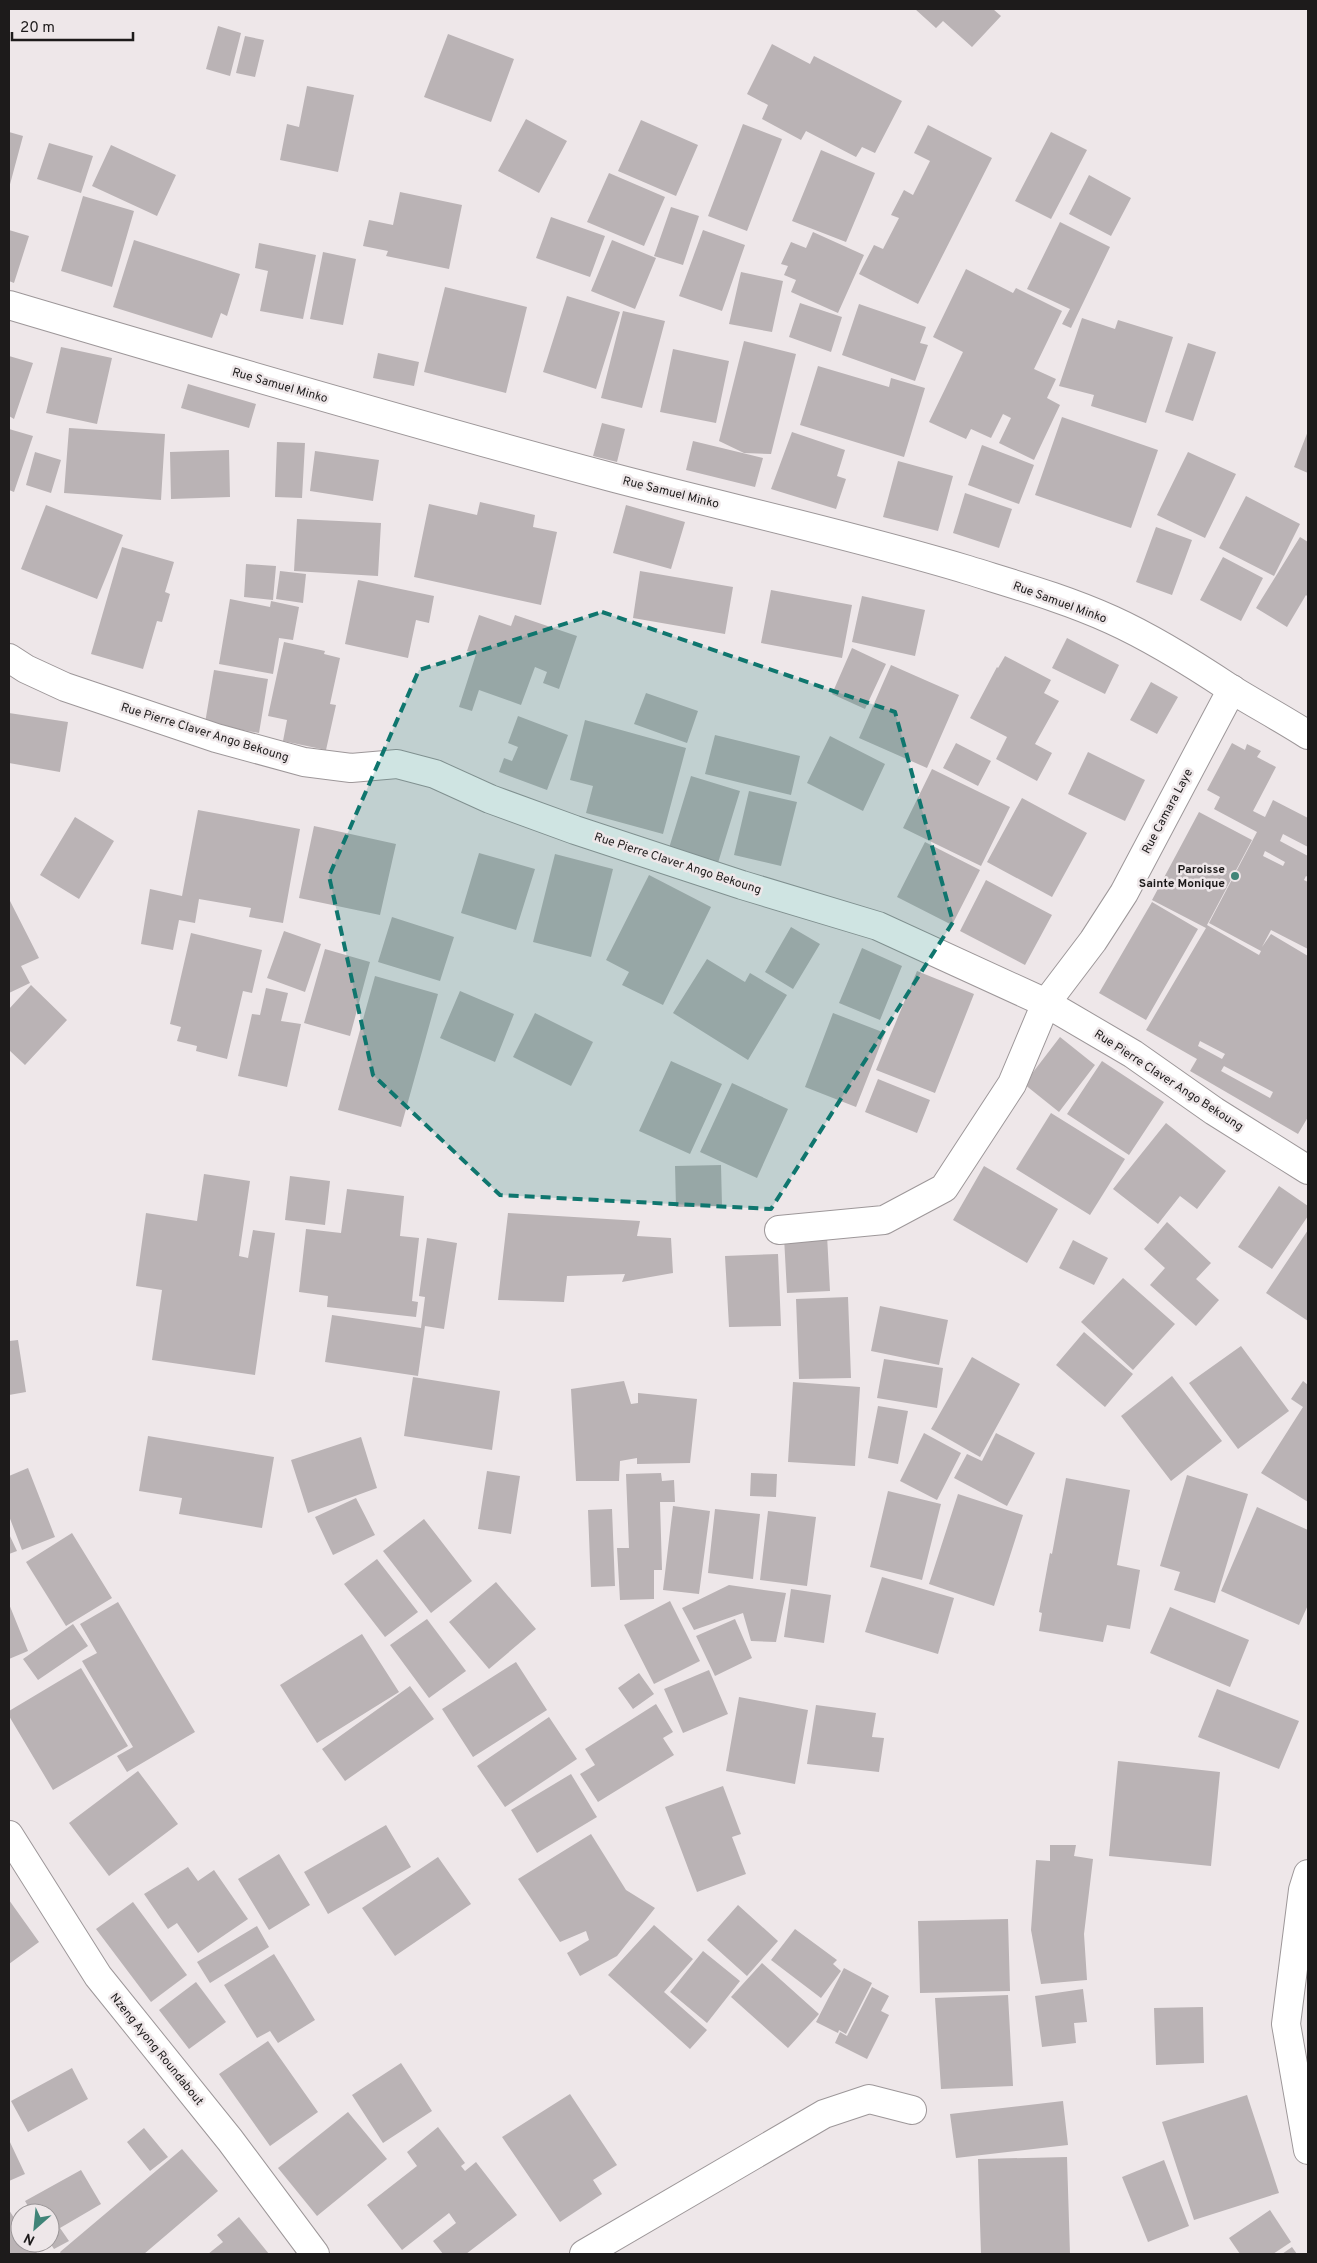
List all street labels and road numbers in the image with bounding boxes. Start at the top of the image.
street label: Rue Samuel Minko [230,365,330,407]
street label: Rue Samuel Minko [621,473,721,513]
street label: Rue Samuel Minko [1010,579,1109,627]
street label: Rue Pierre Claver Ango Bekoung [119,700,291,766]
street label: Rue Camara Laye [1139,766,1197,857]
street label: Rue Pierre Claver Ango Bekoung [592,829,763,899]
street label: Rue Pierre Claver Ango Bekoung [1091,1026,1246,1135]
street label: Nzeng Ayong Roundabout [106,1990,207,2109]

